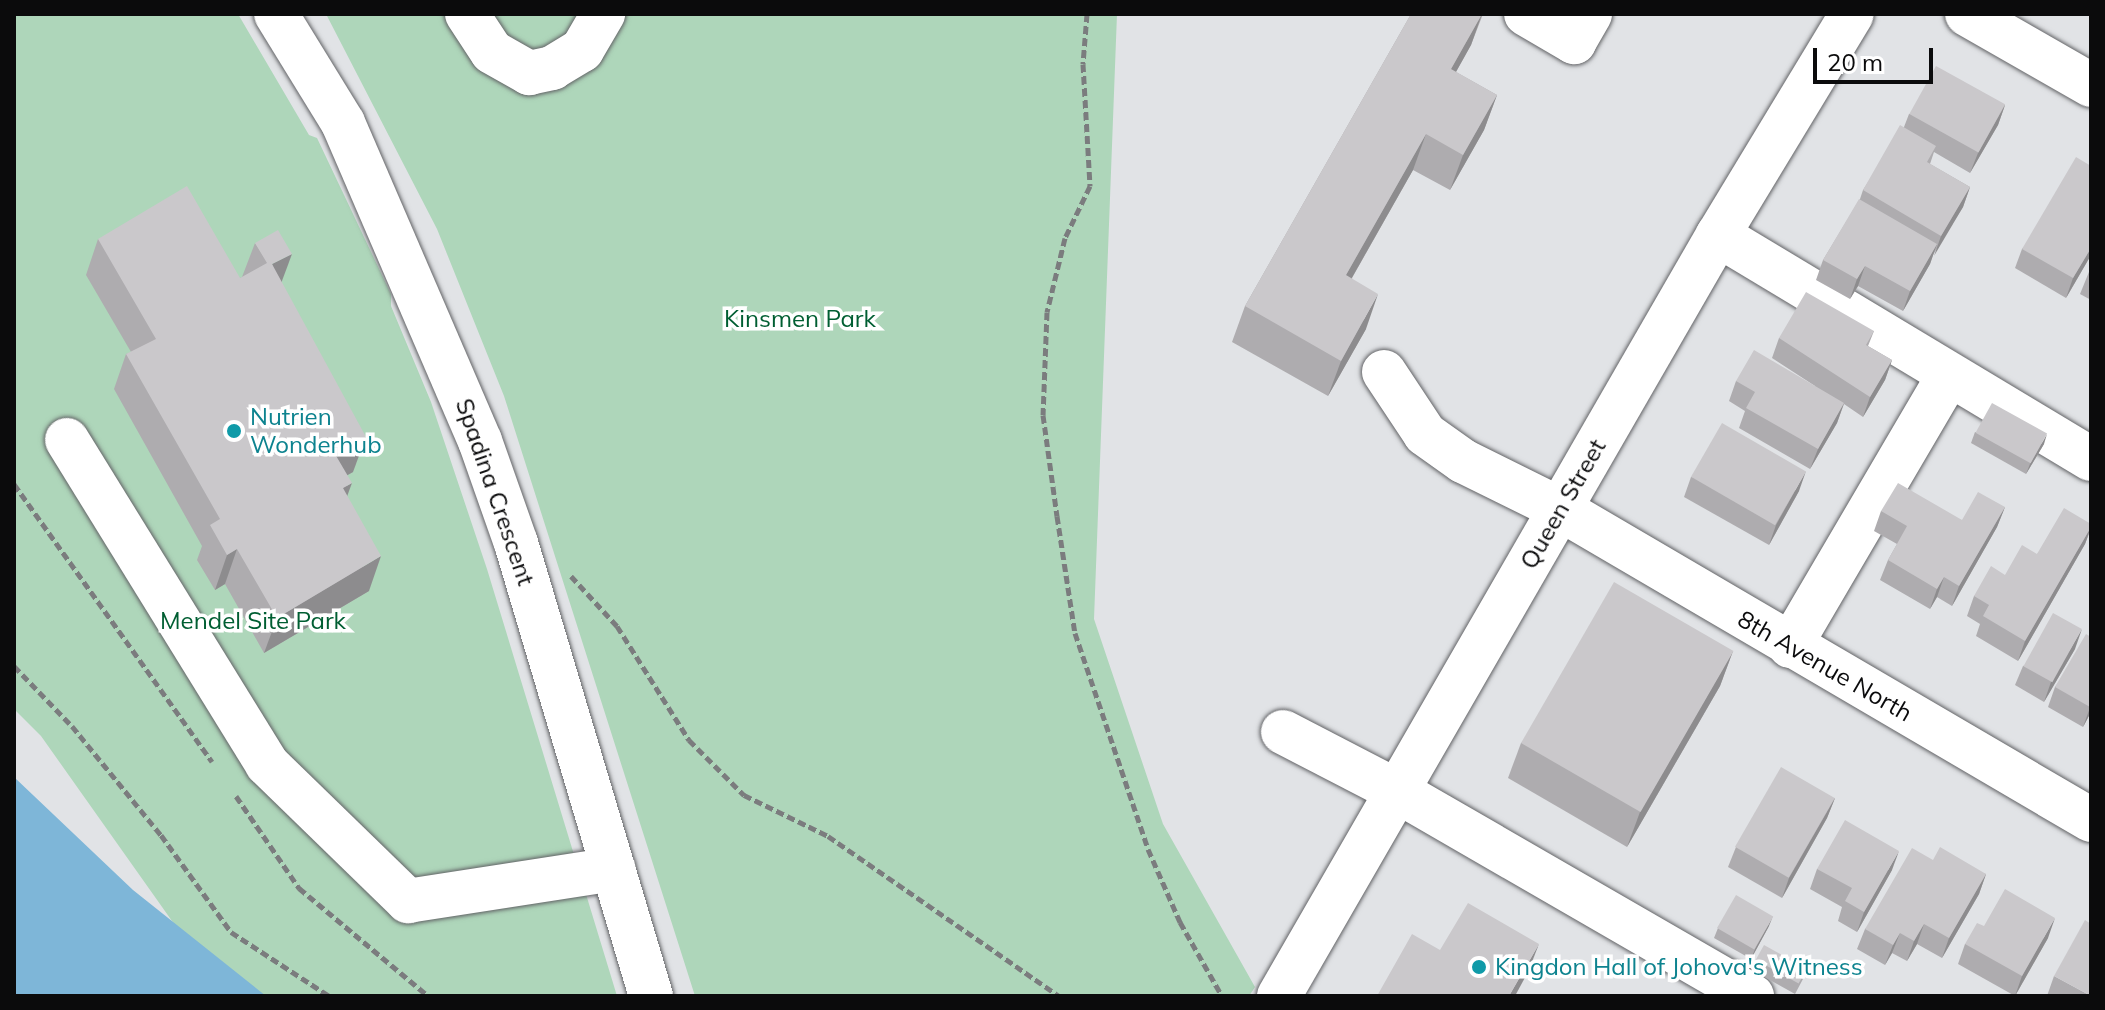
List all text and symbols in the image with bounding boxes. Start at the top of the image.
scale bar [1817,32,1937,82]
text: 20 m [1827,47,1883,77]
park label: Kinsmen Park [724,305,876,333]
street label: Spadina Crescent [450,395,540,589]
place label: Nutrien Wonderhub [250,403,382,459]
marker: Nutrien Wonderhub [225,422,243,440]
street label: Queen Street [1514,434,1612,574]
street label: 8th Avenue North [1733,604,1917,728]
park label: Mendel Site Park [160,607,346,635]
place label: Kingdon Hall of Johova's Witness [1495,953,1863,981]
marker: Kingdon Hall of Johova's Witness [1470,958,1488,976]

